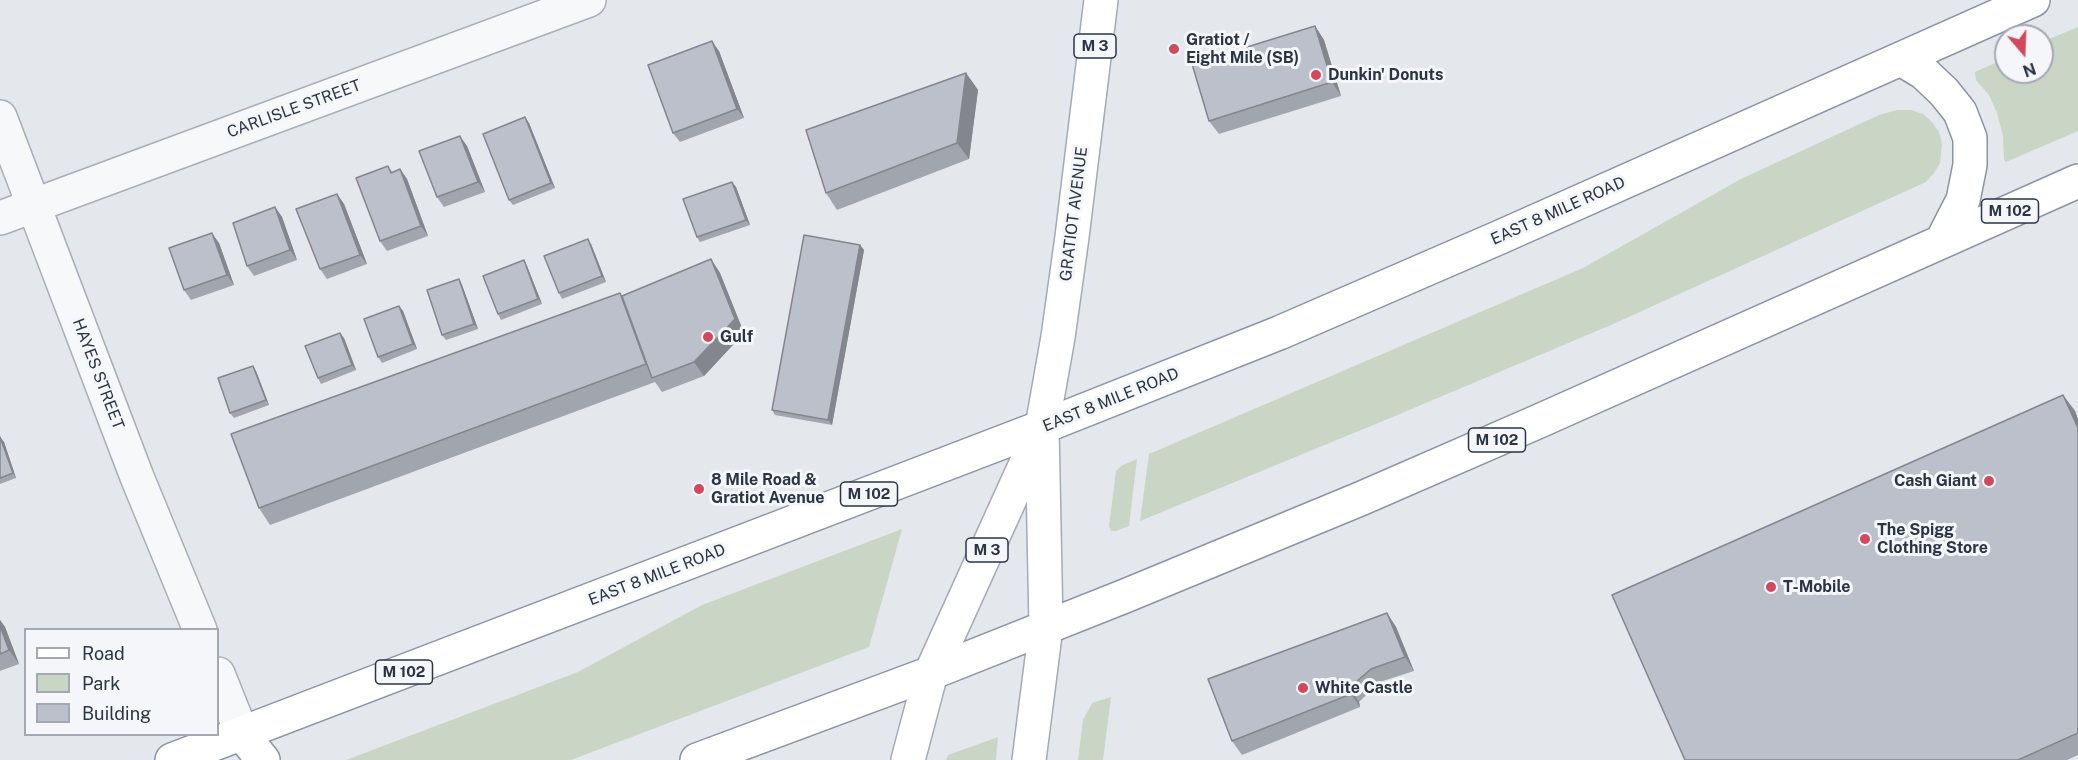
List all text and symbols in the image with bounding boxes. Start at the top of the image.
north arrow [1994,24,2054,84]
place label: Gratiot / Eight Mile (SB) [1186,30,1299,68]
road number: M 3 [1074,34,1116,58]
marker: Gratiot / Eight Mile (SB) [1167,42,1181,56]
text: N [2020,59,2038,81]
place label: Dunkin' Donuts [1328,65,1443,85]
marker: Dunkin' Donuts [1309,68,1323,82]
street label: CARLISLE STREET [224,76,364,142]
street label: GRATIOT AVENUE [1056,146,1092,282]
street label: EAST 8 MILE ROAD [1488,173,1628,249]
road number: M 102 [1982,199,2038,223]
street label: HAYES STREET [68,316,128,432]
place label: Gulf [720,327,753,347]
marker: Gulf [701,330,715,344]
street label: EAST 8 MILE ROAD [1040,364,1182,436]
road number: M 102 [1468,428,1526,452]
place label: 8 Mile Road & Gratiot Avenue [711,470,825,508]
place label: Cash Giant [1894,471,1977,491]
marker: Cash Giant [1982,474,1996,488]
marker: 8 Mile Road & Gratiot Avenue [692,482,706,496]
road number: M 102 [840,482,898,506]
place label: The Spigg Clothing Store [1877,520,1988,558]
marker: The Spigg Clothing Store [1858,532,1872,546]
road number: M 3 [966,538,1008,562]
street label: EAST 8 MILE ROAD [586,540,728,610]
place label: T-Mobile [1783,577,1850,597]
marker: T-Mobile [1764,580,1778,594]
legend [24,628,219,736]
text: Road [82,643,125,664]
road number: M 102 [376,660,432,684]
text: Park [82,673,120,694]
place label: White Castle [1315,678,1413,698]
marker: White Castle [1296,681,1310,695]
text: Building [82,703,151,724]

